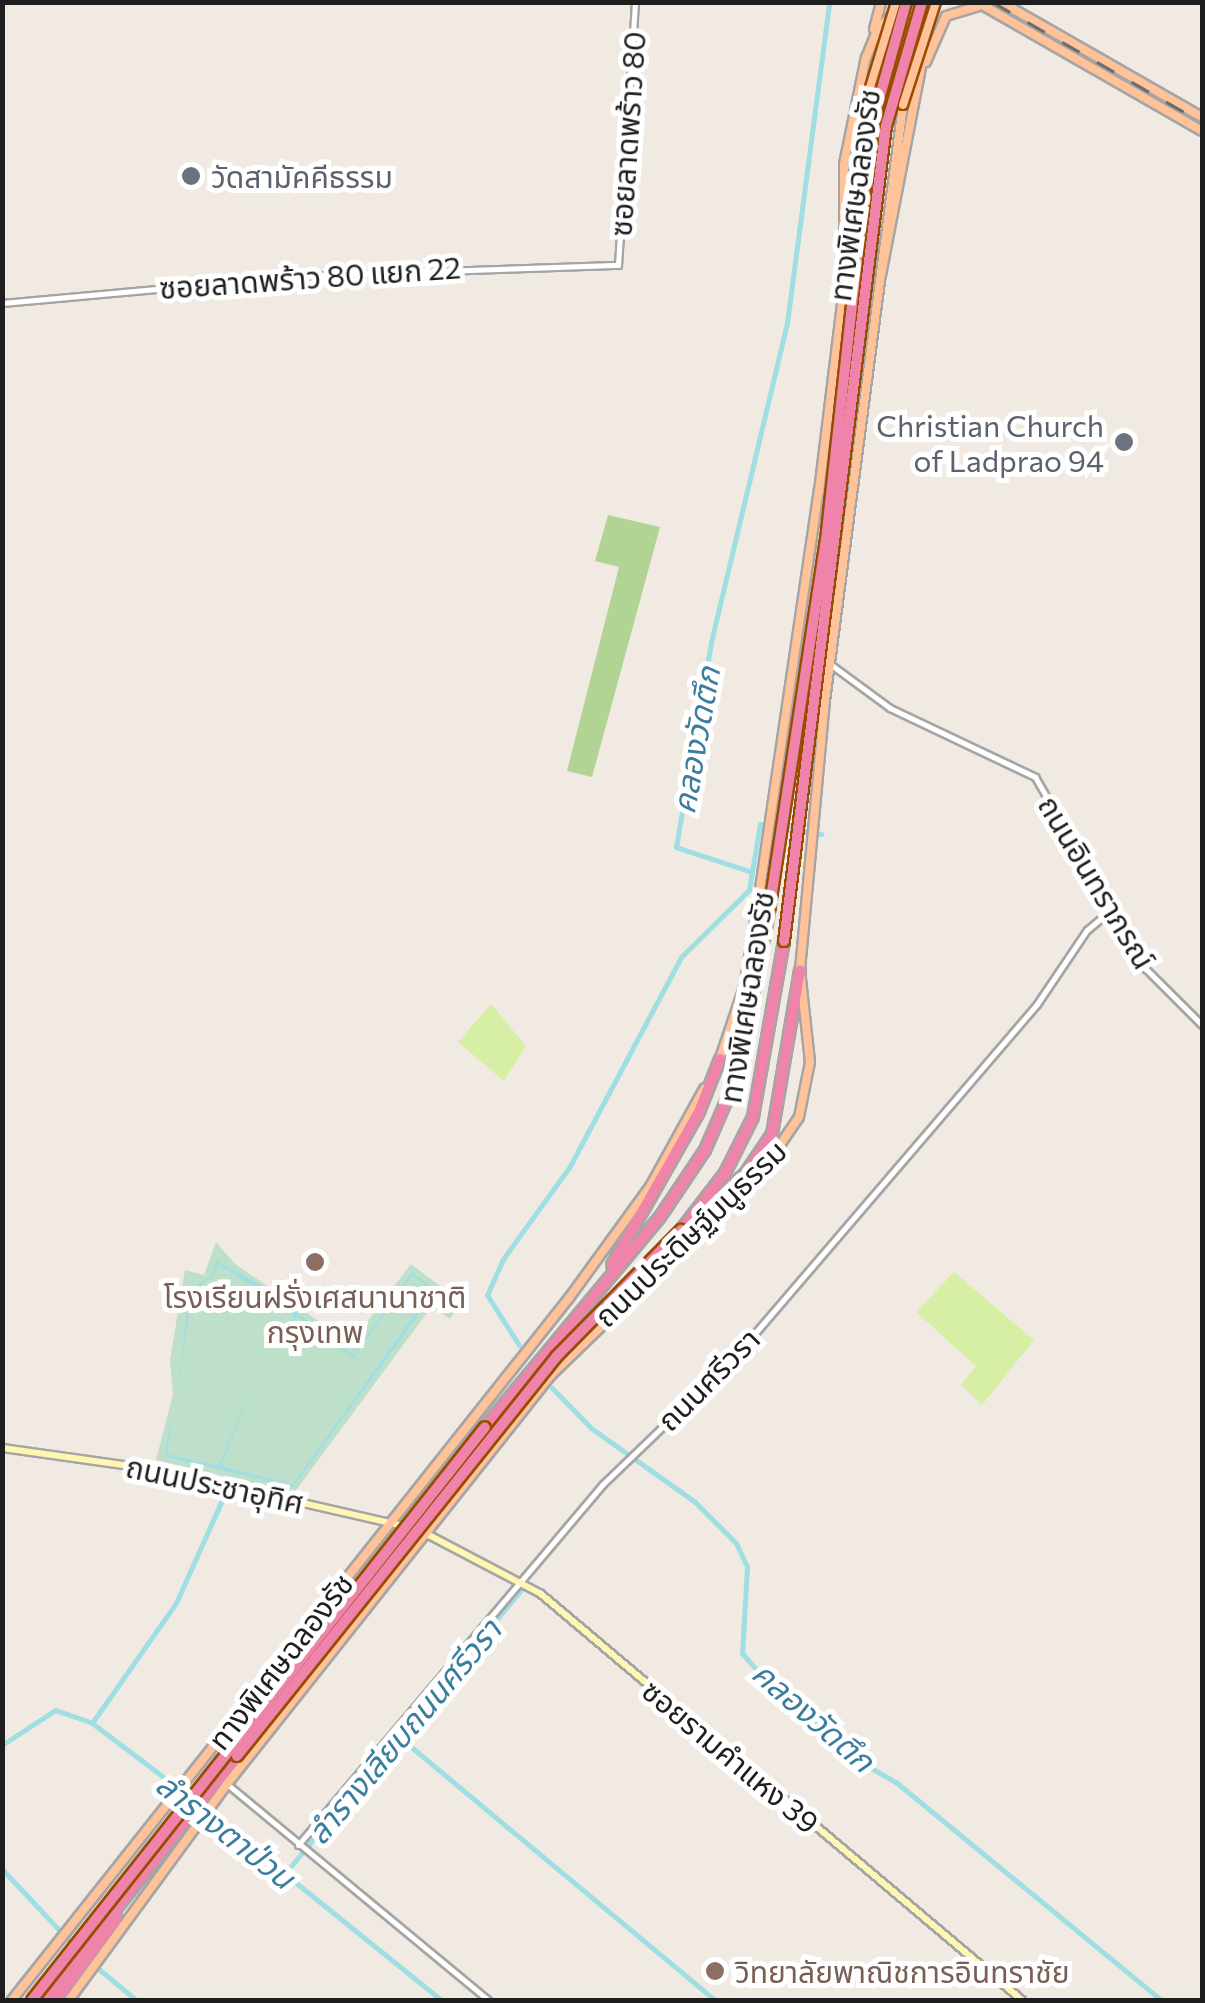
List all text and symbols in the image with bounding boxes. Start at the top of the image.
street label: ซอยลาดพร้าว 80 [602,30,652,238]
street label: ทางพิเศษฉลองรัช [821,87,887,303]
place label: วัดสามัคคีธรรม [211,158,393,194]
marker: วัดสามัคคีธรรม [180,165,202,187]
street label: ซอยลาดพร้าว 80 แยก 22 [158,249,462,305]
place label: Christian Church of Ladprao 94 [876,407,1104,478]
marker: Christian Church of Ladprao 94 [1113,431,1135,453]
water label: คลองวัดตึก [663,664,727,816]
street label: ถนนอินทราภรณ์ [1031,789,1163,975]
street label: ทางพิเศษฉลองรัช [712,889,780,1105]
street label: ถนนประดิษฐ์มนูธรรม [587,1132,793,1334]
marker: โรงเรียนฝรั่งเศสนานาชาติ กรุงเทพ [304,1251,326,1273]
place label: โรงเรียนฝรั่งเศสนานาชาติ กรุงเทพ [164,1278,466,1348]
street label: ถนนศรีวรา [649,1320,767,1438]
street label: ถนนประชาอุทิศ [123,1448,307,1520]
street label: ทางพิเศษฉลองรัช [200,1566,360,1756]
water label: ลำรางเลียบถนนศรีวรา [298,1611,508,1851]
water label: คลองวัดตึก [745,1653,883,1779]
street label: ซอยรามคำแหง 39 [635,1672,827,1840]
water label: ลำรางตาป่วน [149,1764,303,1896]
place label: วิทยาลัยพาณิชการอินทราชัย [735,1953,1070,1989]
marker: วิทยาลัยพาณิชการอินทราชัย [704,1960,726,1982]

